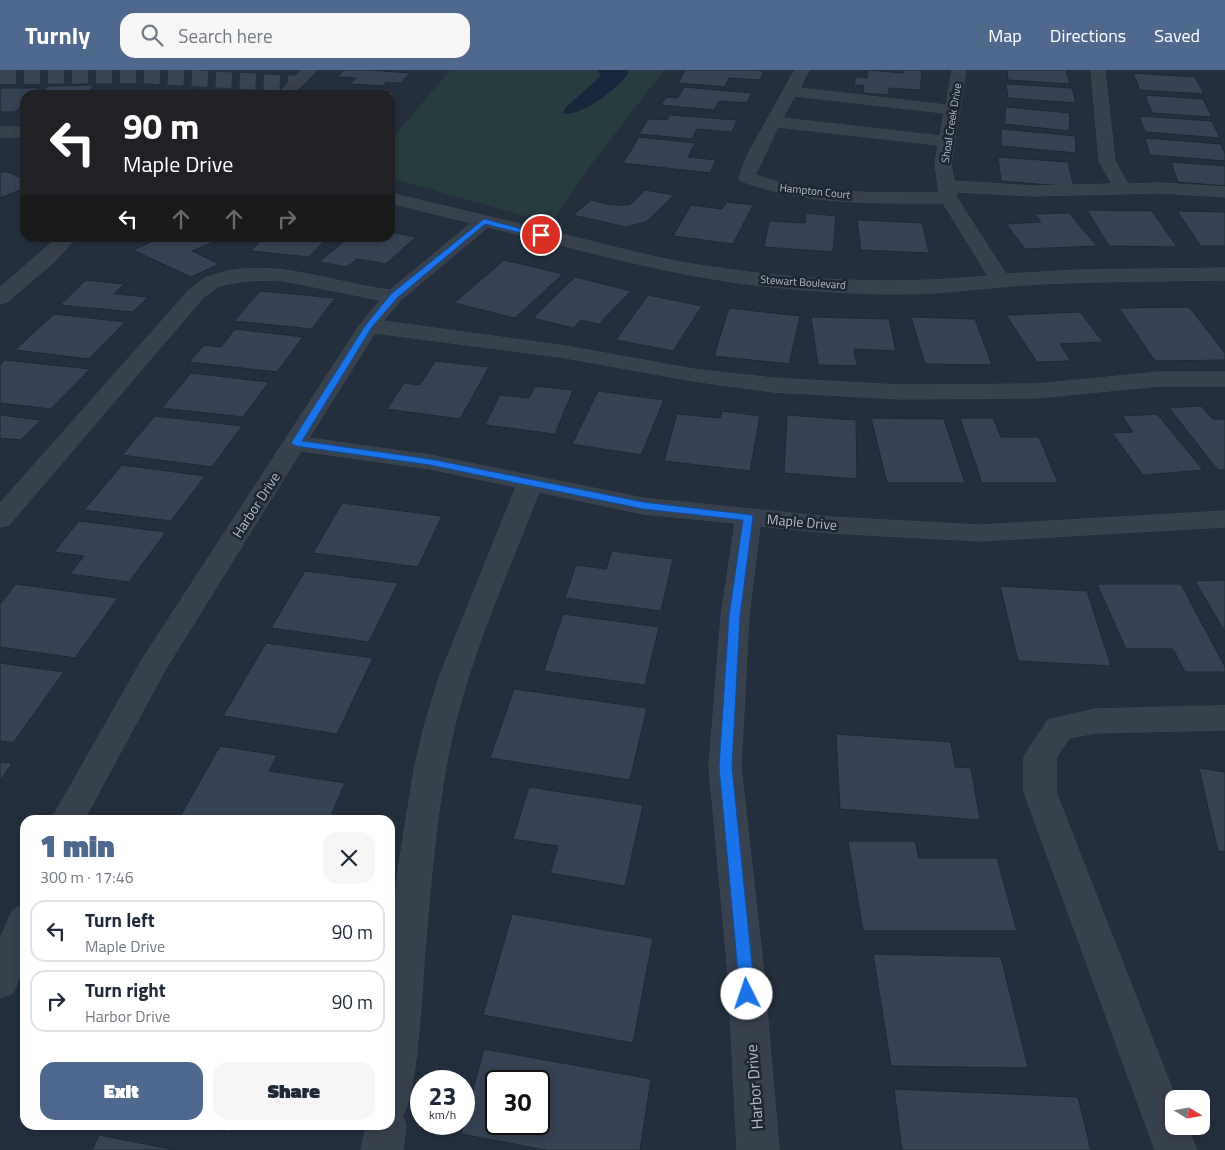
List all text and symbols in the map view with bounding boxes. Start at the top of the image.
search box [120,13,470,58]
text: Turnly [25,17,90,53]
icon: search [138,21,166,49]
text: Search here [178,21,273,50]
text: Map [988,22,1022,49]
text: Directions [1050,22,1126,49]
text: Saved [1154,22,1200,49]
street label: Shoal Creek Drive [937,81,965,164]
text: 90 m [123,99,199,153]
icon: left [40,110,105,175]
text: Maple Drive [123,147,233,181]
street label: Hampton Court [779,179,851,203]
icon: left [114,205,142,233]
icon: ahead [167,205,195,233]
icon: ahead [220,205,248,233]
icon: right [273,205,301,233]
pin [520,214,562,256]
icon: arrive [527,221,555,249]
street label: Stewart Boulevard [760,271,847,293]
street label: Harbor Drive [226,468,285,542]
street label: Maple Drive [766,508,838,535]
text: 1 min [40,823,115,869]
button: close [323,832,375,884]
text: 300 m · 17:46 [40,865,134,889]
text: Turn left [85,905,155,934]
icon: left [42,917,70,945]
text: 90 m [332,917,373,946]
text: Maple Drive [85,934,165,958]
position arrow [720,967,772,1019]
text: Turn right [85,975,166,1004]
icon: right [42,987,70,1015]
text: 90 m [332,987,373,1016]
text: Harbor Drive [85,1004,170,1028]
street label: Harbor Drive [739,1044,769,1130]
button: Exit [40,1062,203,1120]
button: Share [213,1062,375,1120]
speed limit sign: 30 [485,1070,550,1135]
text: 23 [428,1077,457,1115]
north arrow [1165,1090,1210,1135]
map controls [1165,1090,1210,1135]
text: km/h [429,1105,456,1124]

